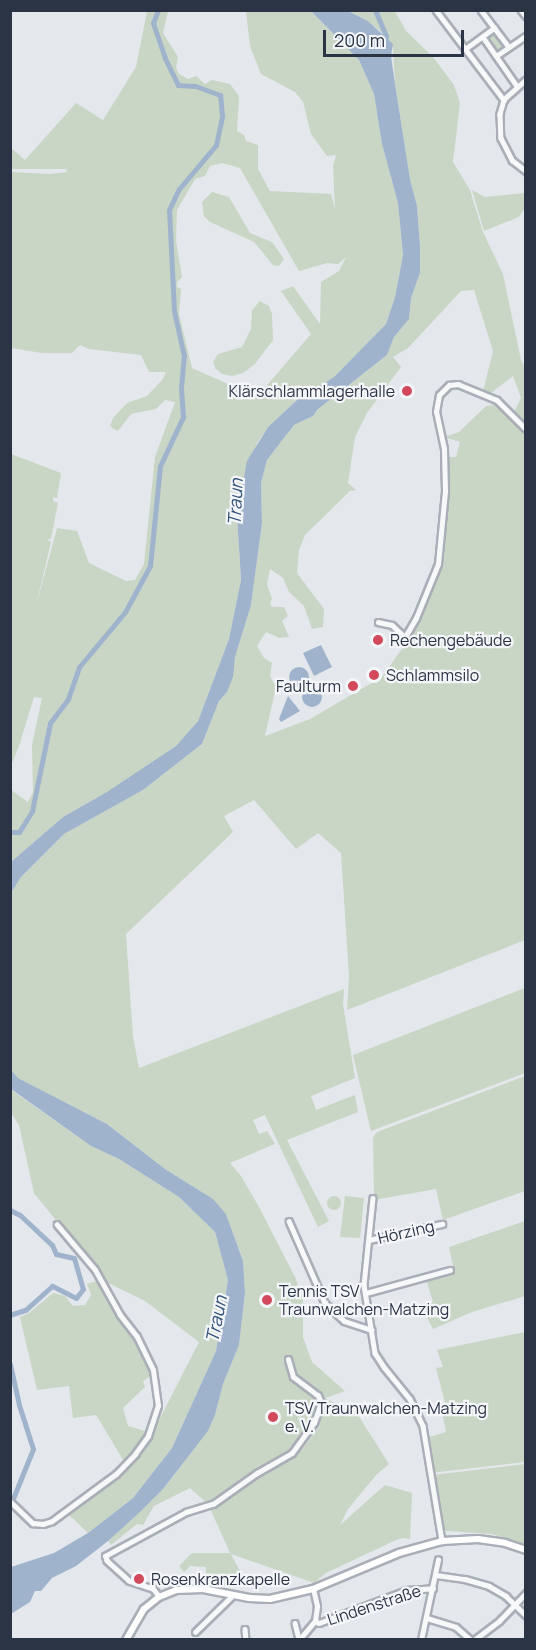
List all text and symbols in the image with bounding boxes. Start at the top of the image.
scale bar [326,18,467,56]
text: 200 m [334,28,385,52]
place label: Klärschlammlagerhalle [228,381,395,401]
marker: Klärschlammlagerhalle [400,384,414,398]
water label: Traun [223,478,247,526]
place label: Rechengebäude [390,630,512,650]
marker: Rechengebäude [371,633,385,647]
place label: Schlammsilo [386,665,479,685]
marker: Schlammsilo [367,668,381,682]
place label: Faulturm [276,676,341,696]
marker: Faulturm [346,679,360,693]
street label: Hörzing [376,1216,436,1248]
place label: Tennis TSV Traunwalchen-Matzing [279,1281,449,1319]
marker: Tennis TSV Traunwalchen-Matzing [260,1293,274,1307]
water label: Traun [201,1294,231,1344]
place label: TSV Traunwalchen-Matzing e. V. [285,1398,487,1436]
marker: TSV Traunwalchen-Matzing e. V. [266,1410,280,1424]
place label: Rosenkranzkapelle [151,1569,290,1589]
marker: Rosenkranzkapelle [132,1572,146,1586]
street label: Lindenstraße [325,1581,423,1629]

